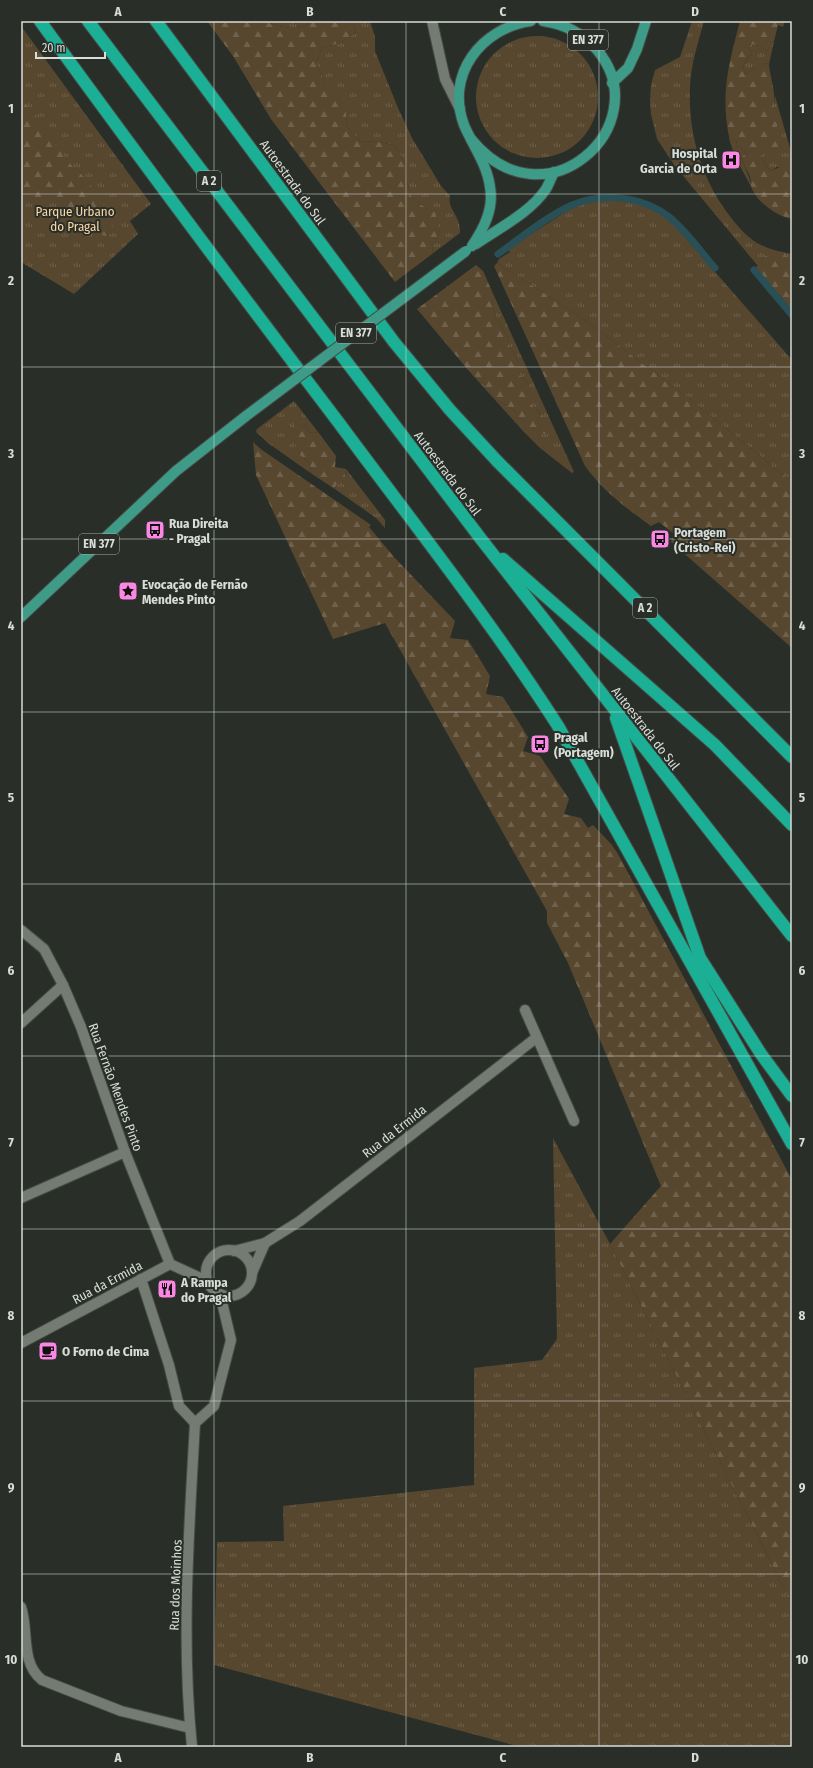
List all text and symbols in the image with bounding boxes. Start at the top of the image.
text: A [113,4,122,19]
text: B [306,4,314,19]
text: C [500,4,507,19]
text: D [691,4,699,19]
road number: EN 377 [568,30,608,50]
scale bar [36,34,105,60]
text: 20 m [42,41,66,55]
text: 1 [8,101,14,116]
text: 1 [799,101,805,116]
street label: Autoestrada do Sul [257,137,329,228]
place label: Hospital Garcia de Orta [640,146,718,176]
hospital icon: Hospital Garcia de Orta [720,149,742,171]
road number: A 2 [197,171,221,191]
park label: Parque Urbano do Pragal [36,204,115,234]
text: 2 [7,273,14,288]
text: 2 [798,273,805,288]
road number: EN 377 [336,323,376,343]
street label: Autoestrada do Sul [411,428,484,519]
text: 3 [7,446,14,461]
text: 3 [798,446,805,461]
place label: Rua Direita - Pragal [169,516,229,546]
bus stop icon: Rua Direita - Pragal [144,519,166,541]
place label: Portagem (Cristo-Rei) [674,525,736,555]
bus stop icon: Portagem (Cristo-Rei) [649,528,671,550]
road number: EN 377 [79,534,119,554]
place label: Evocação de Fernão Mendes Pinto [142,577,248,607]
place icon: Evocação de Fernão Mendes Pinto [117,580,139,602]
road number: A 2 [633,598,657,618]
text: 4 [8,618,15,633]
text: 4 [799,618,806,633]
street label: Autoestrada do Sul [609,684,683,773]
place label: Pragal (Portagem) [554,730,614,760]
bus stop icon: Pragal (Portagem) [529,733,551,755]
text: 5 [8,790,14,805]
text: 5 [799,790,805,805]
text: 6 [8,963,15,978]
text: 6 [799,963,806,978]
street label: Rua Fernão Mendes Pinto [85,1021,146,1153]
street label: Rua da Ermida [359,1102,429,1161]
text: 7 [8,1135,14,1150]
text: 7 [799,1135,805,1150]
street label: Rua da Ermida [70,1258,145,1307]
place label: A Rampa do Pragal [180,1275,232,1305]
restaurant icon: A Rampa do Pragal [156,1278,178,1300]
text: 8 [8,1308,15,1323]
text: 8 [799,1308,806,1323]
cafe icon: O Forno de Cima [37,1340,59,1362]
place label: O Forno de Cima [62,1344,150,1359]
text: 9 [8,1480,15,1495]
text: 9 [799,1480,806,1495]
street label: Rua dos Moinhos [166,1539,185,1631]
text: 10 [5,1652,17,1667]
text: 10 [796,1652,808,1667]
text: A [113,1750,122,1765]
text: B [306,1750,314,1765]
text: C [500,1750,507,1765]
text: D [691,1750,699,1765]

